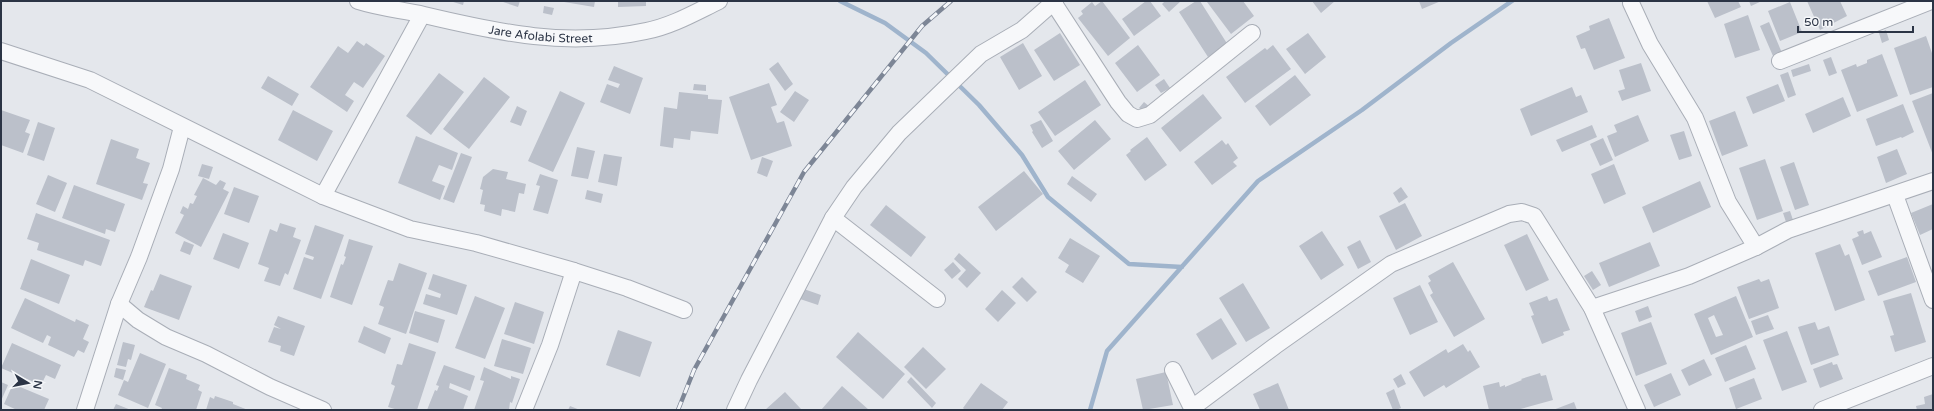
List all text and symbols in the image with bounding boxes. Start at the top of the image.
scale bar [1798,8,1913,34]
text: 50 m [1804,15,1833,29]
street label: Jare Afolabi Street [487,22,593,45]
north arrow [8,363,48,403]
text: N [30,379,45,390]

